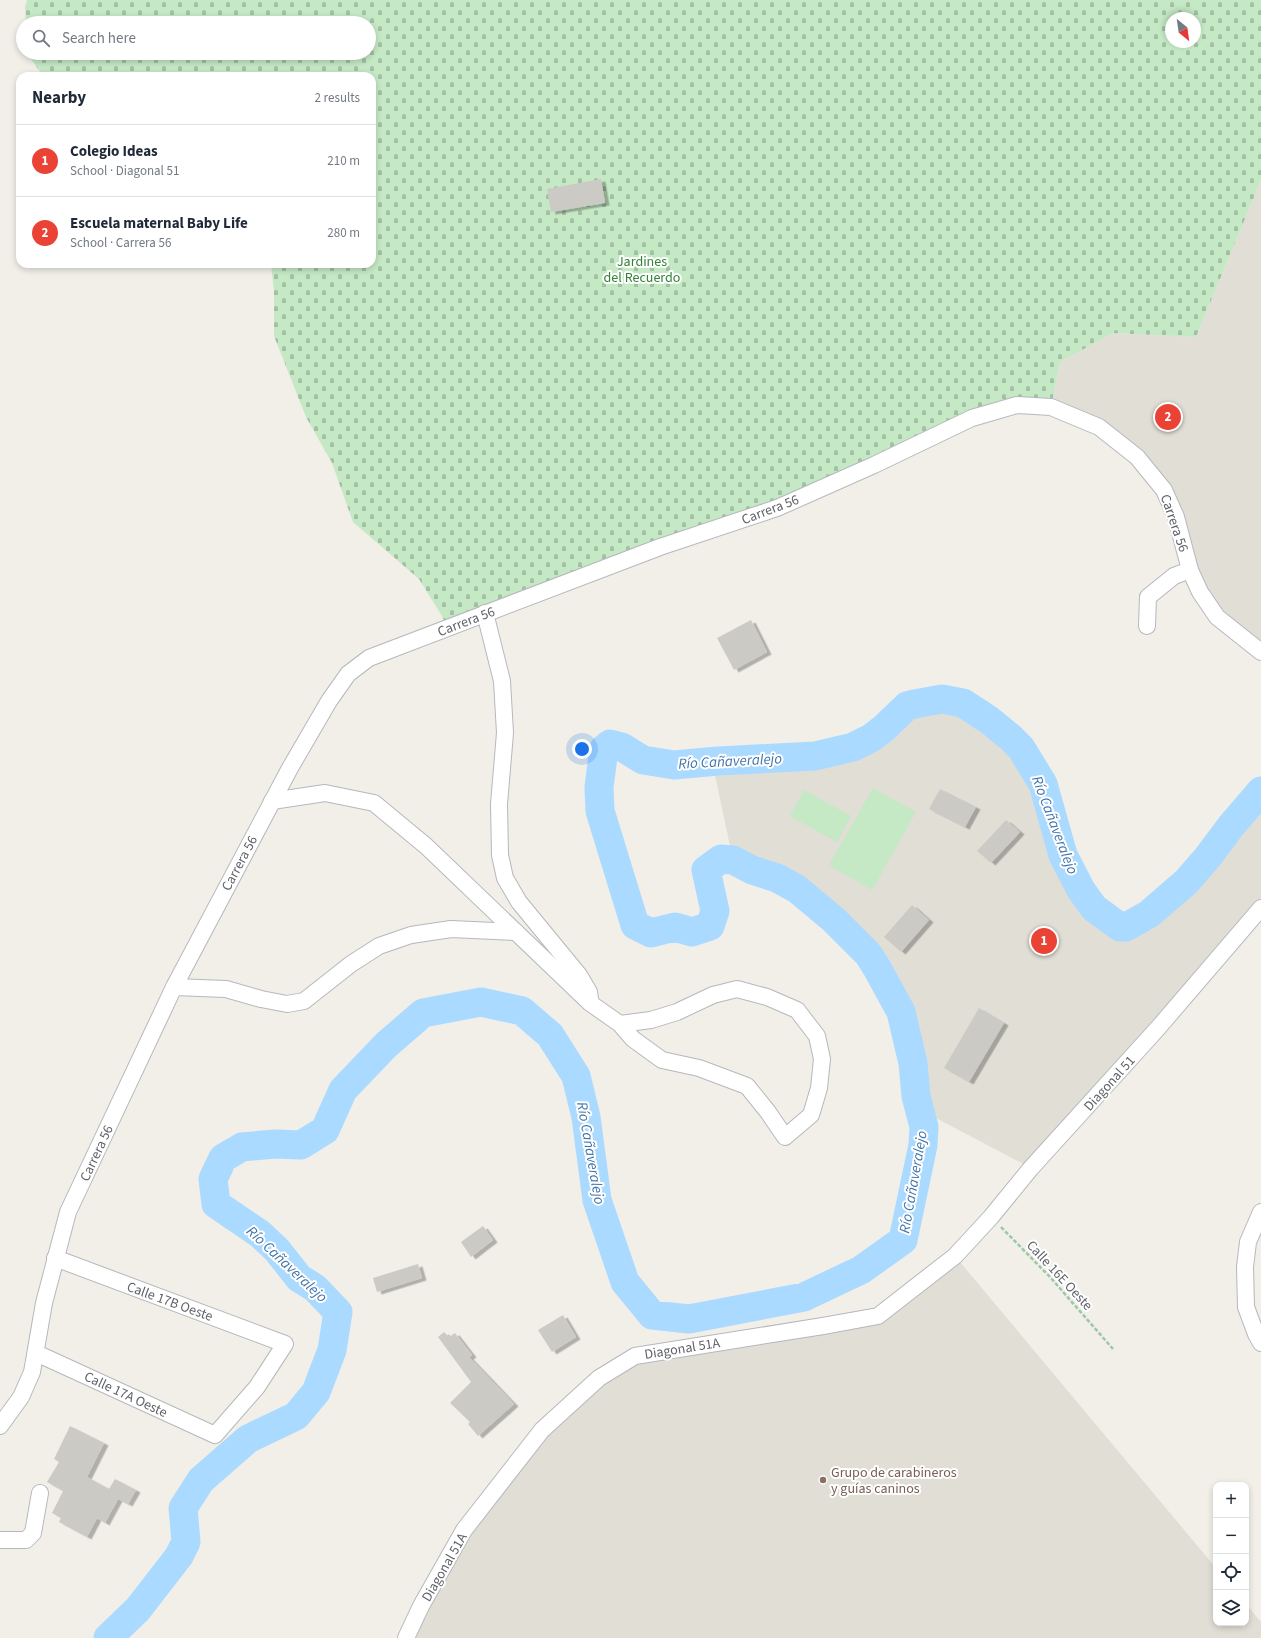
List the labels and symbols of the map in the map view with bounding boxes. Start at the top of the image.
north arrow [1165,12,1201,48]
park label: Jardines del Recuerdo [604,252,680,288]
pin: 2 [1155,402,1181,432]
street label: Carrera 56 [739,490,802,530]
street label: Carrera 56 [1155,492,1193,555]
street label: Carrera 56 [435,602,498,642]
your location [572,739,592,759]
water label: Río Cañaveralejo [678,748,783,775]
water label: Río Cañaveralejo [1026,773,1083,878]
street label: Carrera 56 [217,832,263,895]
pin: 1 [1031,926,1057,956]
street label: Diagonal 51 [1079,1051,1140,1116]
water label: Río Cañaveralejo [571,1100,610,1206]
street label: Carrera 56 [75,1122,119,1185]
water label: Río Cañaveralejo [894,1129,933,1235]
water label: Río Cañaveralejo [242,1221,332,1308]
street label: Calle 16E Oeste [1021,1236,1097,1315]
street label: Calle 17B Oeste [124,1277,216,1327]
street label: Diagonal 51A [643,1333,722,1365]
street label: Calle 17A Oeste [81,1367,170,1423]
place label: Grupo de carabineros y guías caninos [831,1463,957,1499]
marker: Grupo de carabineros y guías caninos [818,1475,828,1485]
street label: Diagonal 51A [417,1529,473,1605]

